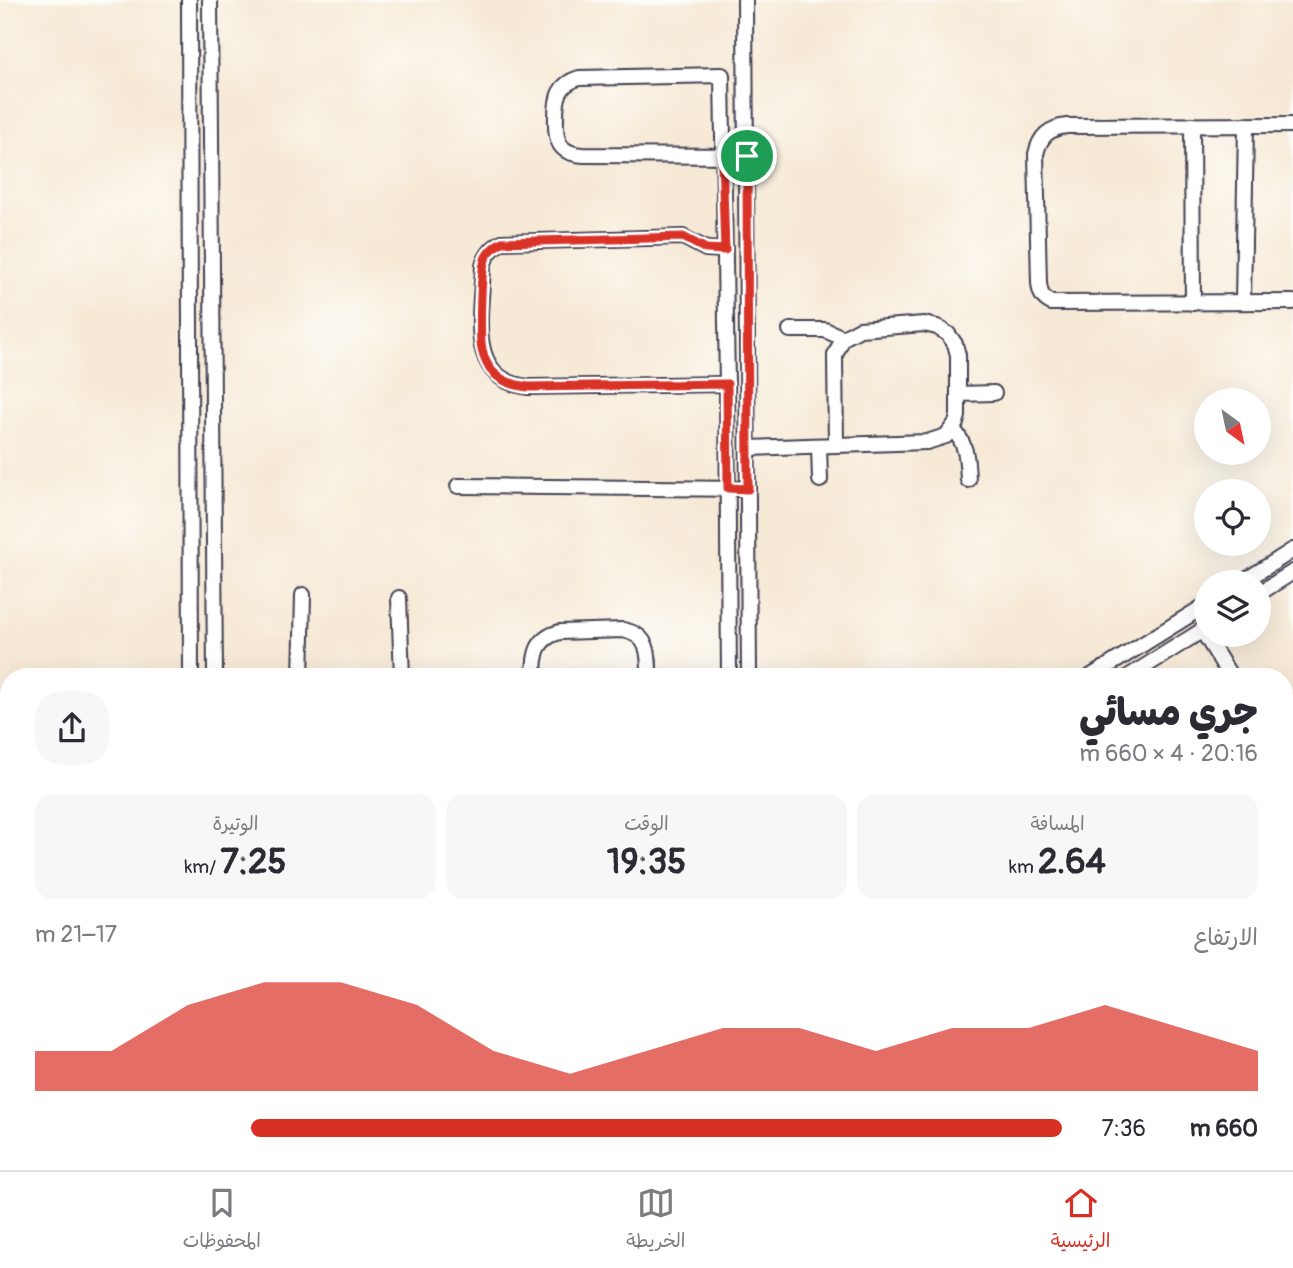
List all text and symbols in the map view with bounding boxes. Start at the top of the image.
pin [717,126,777,186]
icon: arrive [728,137,766,175]
north arrow [1194,388,1270,466]
map controls [1194,388,1271,647]
button: locate [1194,479,1271,556]
button: layers [1194,570,1271,647]
text: جري مسائي [1079,689,1258,737]
button: share [35,691,109,765]
text: 20:16 · 4 × 660 m [1080,739,1258,768]
text: الوتيرة [213,812,258,836]
text: الوقت [624,812,669,836]
text: المسافة [1030,812,1085,836]
text: 7:25 [220,840,287,884]
text: 19:35 [607,840,686,884]
text: 2.64 [1038,840,1106,884]
text: /km [184,855,220,879]
text: km [1009,855,1038,879]
text: 17–21 m [35,920,117,949]
text: الارتفاع [1194,923,1258,952]
text: 7:36 [1101,1114,1146,1143]
text: 660 m [1190,1114,1258,1143]
tab: المحفوظات [183,1184,261,1257]
tab: الخريطة [626,1184,685,1257]
tab: الرئيسية [1051,1184,1110,1257]

